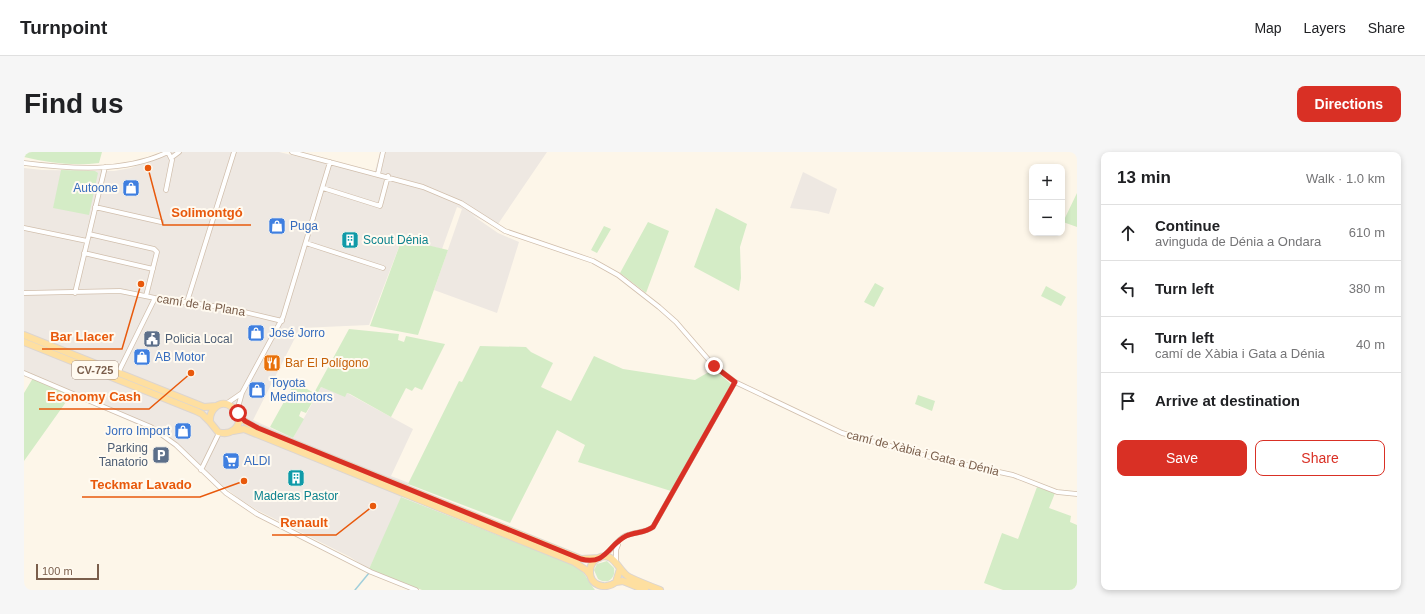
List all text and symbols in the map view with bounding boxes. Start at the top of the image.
text: Turnpoint [20,17,107,38]
text: Map [1254,20,1282,36]
text: Layers [1304,20,1346,36]
text: Share [1368,20,1405,36]
button: Directions [1297,86,1401,122]
text: Find us [24,88,124,119]
map controls [1029,164,1065,236]
button: + [1029,164,1065,200]
text: 13 min [1117,168,1171,187]
text: Walk · 1.0 km [1306,171,1385,186]
shop icon: Autoone [121,178,141,198]
place label: Autoone [73,181,118,195]
callout: Solimontgó [163,200,251,225]
button: − [1029,200,1065,236]
text: Solimontgó [171,205,243,220]
shop icon: Puga [267,216,287,236]
text: Continue [1155,217,1220,234]
place label: Puga [290,219,318,233]
icon: ahead [1117,222,1139,244]
text: 610 m [1349,225,1385,240]
building icon: Scout Dénia [340,230,360,250]
place label: Scout Dénia [363,233,429,247]
text: avinguda de Dénia a Ondara [1155,234,1321,249]
icon: left [1117,278,1139,300]
text: Turn left [1155,280,1214,297]
text: 380 m [1349,281,1385,296]
street label: camí de la Plana [156,291,247,319]
shop icon: José Jorro [246,323,266,343]
callout: Bar Llacer [42,324,122,349]
place label: José Jorro [269,326,325,340]
text: Bar Llacer [50,329,114,344]
public building icon: Policia Local [142,329,162,349]
text: Turn left [1155,329,1214,346]
place label: Policia Local [165,332,232,346]
icon: left [1117,334,1139,356]
text: 40 m [1356,337,1385,352]
text: camí de Xàbia i Gata a Dénia [1155,346,1325,361]
shop icon: AB Motor [132,347,152,367]
place label: AB Motor [155,350,205,364]
restaurant icon: Bar El Polígono [262,353,282,373]
place label: Bar El Polígono [285,356,369,370]
route end [705,357,723,375]
road number: CV-725 [72,361,118,379]
place label: Toyota Medimotors [270,376,333,404]
shop icon: Toyota Medimotors [247,380,267,400]
callout: Economy Cash [39,384,149,409]
text: Economy Cash [47,389,141,404]
icon: arrive [1117,390,1139,412]
text: Arrive at destination [1155,392,1300,409]
route start [229,404,247,422]
shop icon: Jorro Import [173,421,193,441]
place label: Jorro Import [105,424,171,438]
street label: camí de Xàbia i Gata a Dénia [845,427,1001,479]
button: Save [1117,440,1247,476]
button: Share [1255,440,1385,476]
place label: Parking Tanatorio [99,441,148,469]
parking icon: Parking Tanatorio [151,445,171,465]
supermarket icon: ALDI [221,451,241,471]
place label: ALDI [244,454,271,468]
building icon: Maderas Pastor [286,468,306,488]
callout: Teckmar Lavado [82,472,200,497]
text: Teckmar Lavado [90,477,192,492]
place label: Maderas Pastor [254,489,338,503]
callout: Renault [272,510,336,535]
text: Renault [280,515,329,530]
scale bar [36,562,99,581]
text: 100 m [42,565,73,577]

